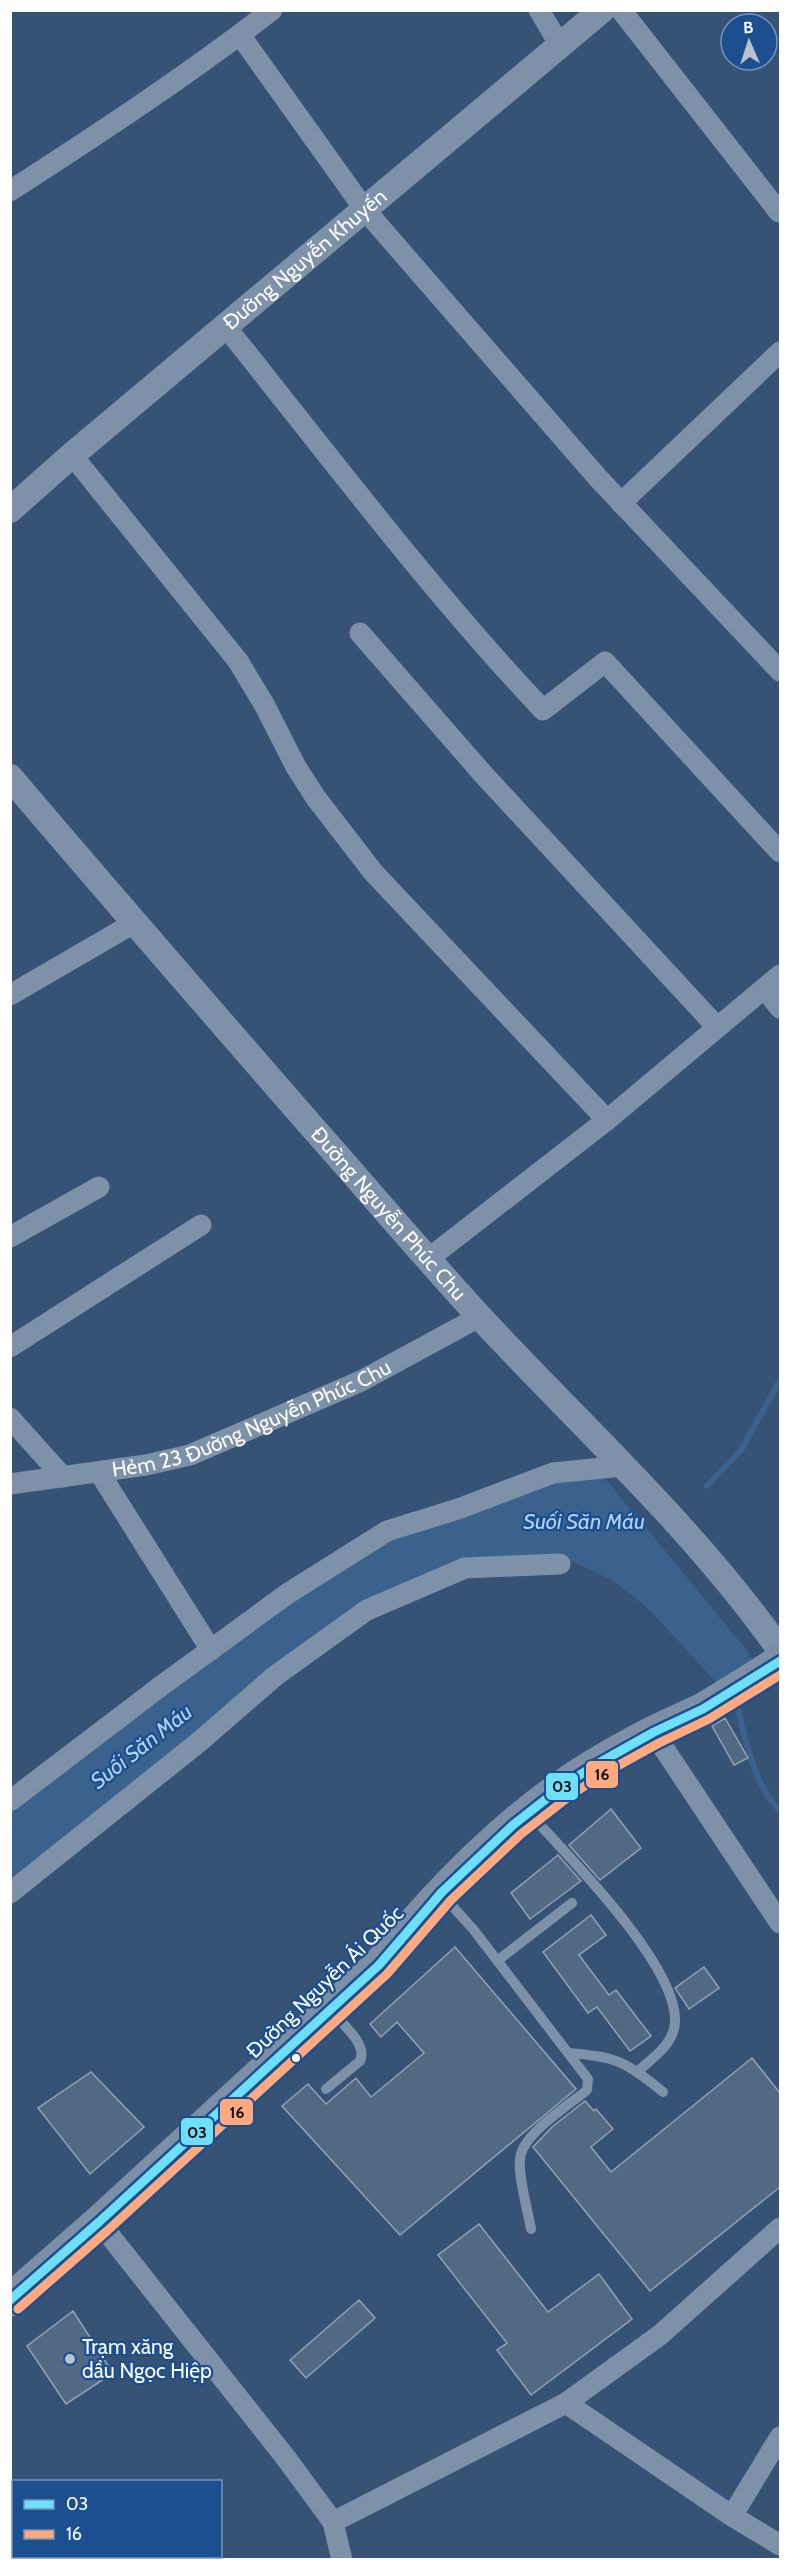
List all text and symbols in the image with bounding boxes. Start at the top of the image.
north arrow [719,12,779,72]
text: B [743,18,754,37]
street label: Đường Nguyễn Khuyến [218,183,391,335]
street label: Đường Nguyễn Phúc Chu [306,1122,472,1305]
street label: Hẻm 23 Đường Nguyễn Phúc Chu [110,1354,395,1482]
water label: Suối Săn Máu [523,1508,645,1535]
water label: Suối Săn Máu [85,1698,198,1794]
line badge: 16 [585,1760,619,1789]
text: 16 [595,1765,609,1784]
line badge: 03 [545,1772,579,1801]
text: 03 [552,1777,572,1796]
street label: Đường Nguyễn Ái Quốc [241,1900,408,2063]
unlabelled marker [290,2052,302,2064]
line badge: 16 [219,2098,254,2126]
text: 16 [230,2103,244,2122]
line badge: 03 [180,2117,214,2146]
text: 03 [187,2123,207,2142]
place label: Trạm xăng dầu Ngọc Hiệp [82,2334,212,2383]
marker: Trạm xăng dầu Ngọc Hiệp [63,2352,77,2366]
legend [12,2480,222,2558]
text: 03 [66,2493,88,2515]
text: 16 [66,2523,82,2545]

